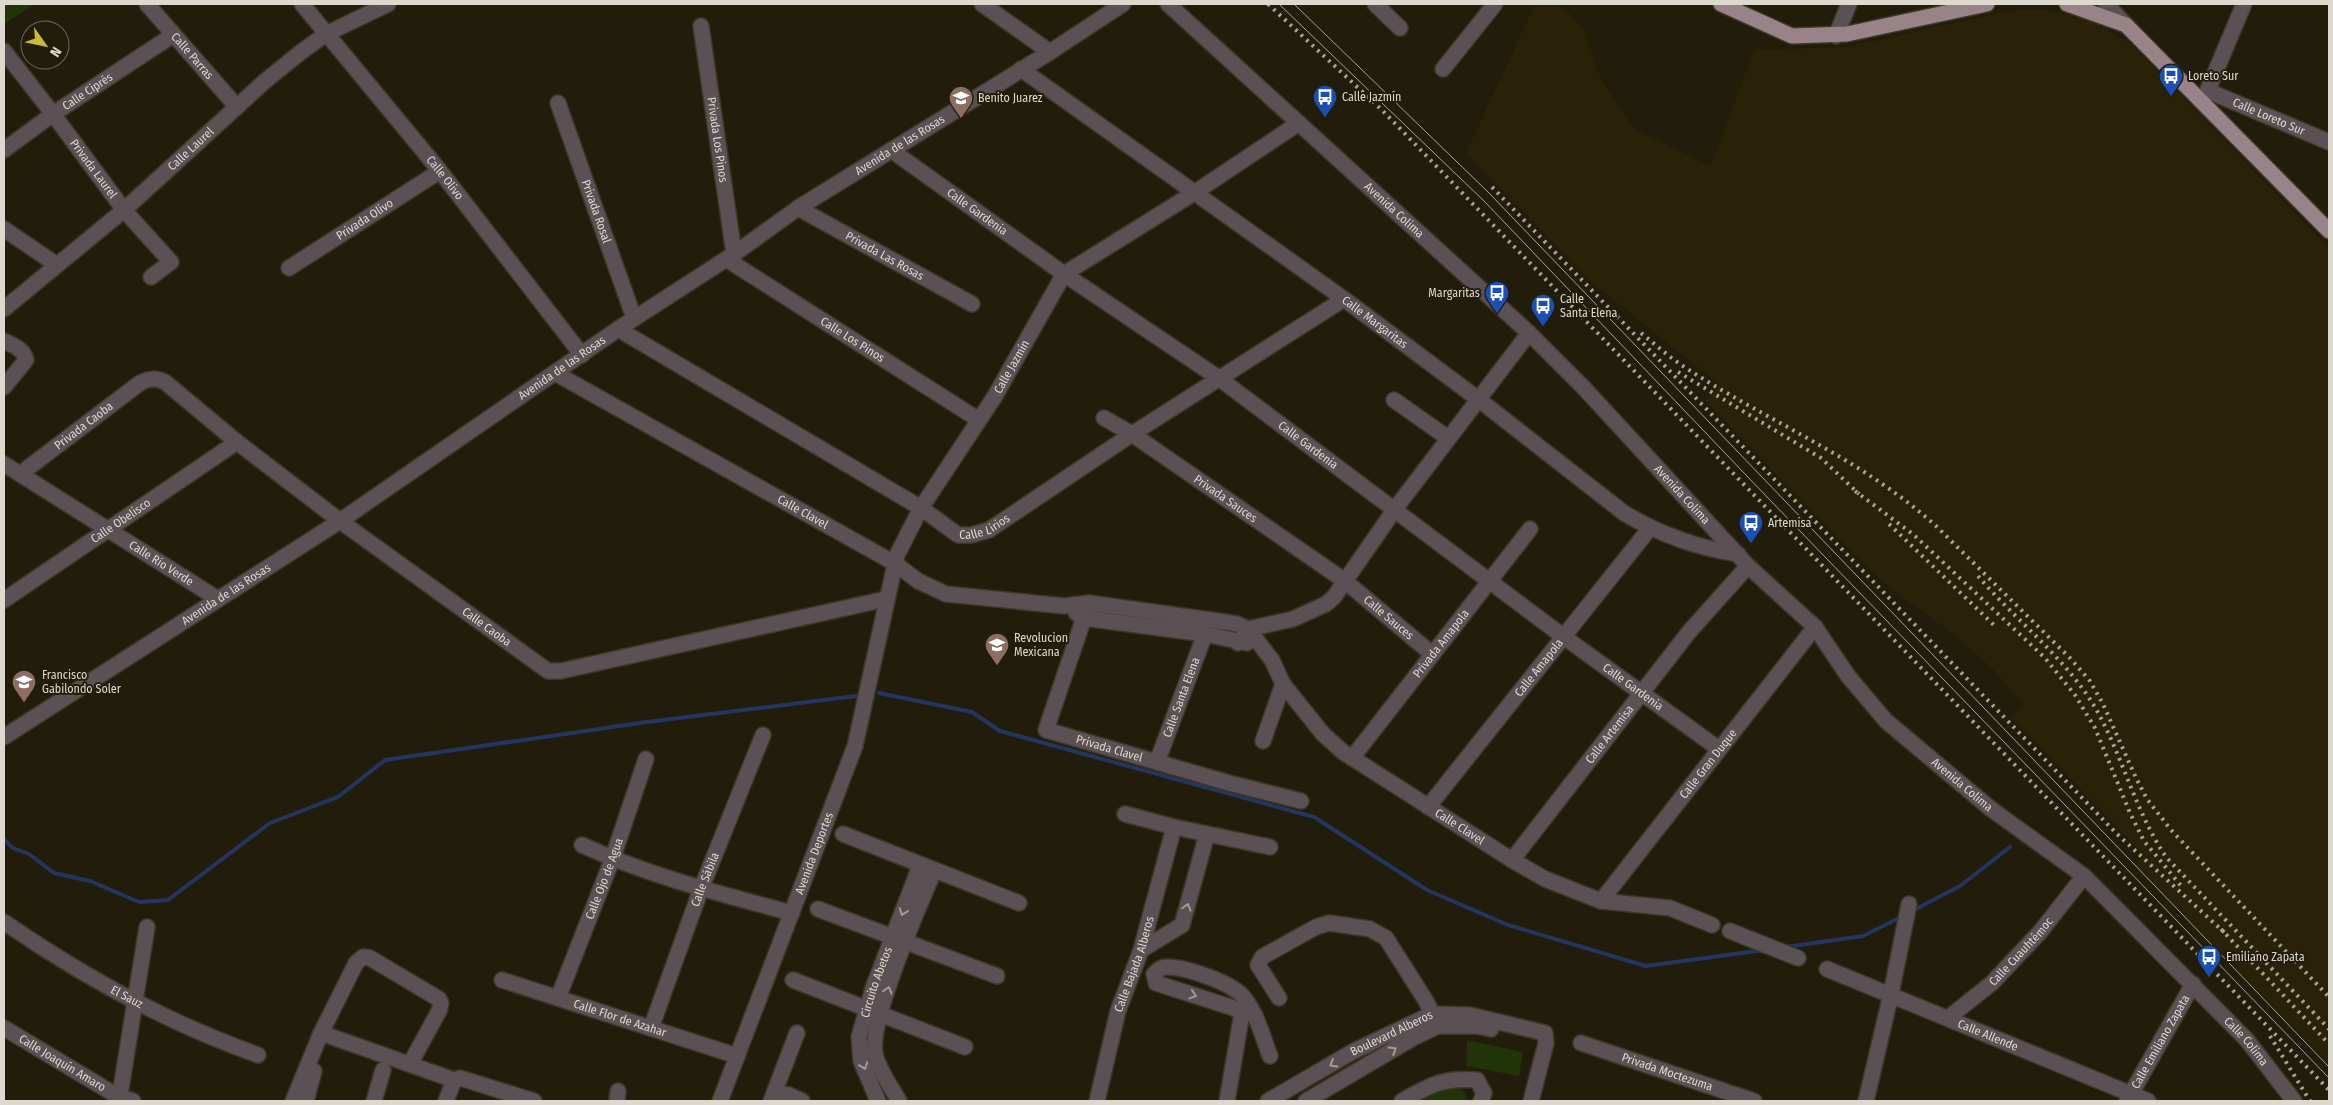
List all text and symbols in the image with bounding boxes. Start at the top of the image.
north arrow [20,20,70,70]
street label: Calle Parras [168,30,217,82]
text: N [46,44,65,60]
bus stop icon: Loreto Sur [2158,63,2184,97]
place label: Loreto Sur [2188,69,2239,83]
street label: Calle Ciprés [60,70,115,113]
bus stop icon: Calle Jazmín [1312,84,1338,118]
school or university icon: Benito Juarez [948,85,974,119]
place label: Calle Jazmín [1342,90,1401,104]
place label: Benito Juarez [978,91,1043,105]
street label: Calle Loreto Sur [2230,95,2308,138]
street label: Privada Los Pinos [704,96,731,183]
street label: Avenida de las Rosas [852,112,947,178]
street label: Calle Laurel [165,125,217,173]
street label: Privada Laurel [67,137,120,201]
street label: Calle Olivo [423,153,467,203]
street label: Privada Rosal [579,178,614,245]
street label: Avenida Colima [1362,179,1427,241]
street label: Calle Gardenia [944,185,1010,238]
street label: Privada Olivo [334,196,396,243]
street label: Privada Las Rosas [843,229,926,283]
bus stop icon: Margaritas [1484,280,1510,314]
place label: Margaritas [1428,286,1480,300]
place label: Calle Santa Elena [1560,292,1618,320]
street label: Calle Margaritas [1339,293,1411,351]
bus stop icon: Calle Santa Elena [1530,293,1556,327]
street label: Calle Los Pinos [818,314,887,365]
street label: Avenida de las Rosas [516,333,608,403]
street label: Calle Jazmín [991,337,1032,396]
street label: Privada Caoba [52,399,116,452]
street label: Calle Gardenia [1275,418,1341,472]
street label: Avenida Colima [1651,462,1713,527]
street label: Privada Sauces [1191,472,1260,525]
street label: Calle Clavel [775,492,831,532]
street label: Calle Obelisco [88,496,153,546]
bus stop icon: Artemisa [1738,510,1764,544]
street label: Calle Lirios [959,511,1012,542]
place label: Artemisa [1768,516,1811,530]
street label: Calle Río Verde [126,538,196,589]
street label: Avenida de las Rosas [179,561,273,628]
street label: Calle Sauces [1361,593,1416,643]
street label: Calle Caoba [459,604,514,649]
street label: Privada Amapola [1410,607,1472,680]
place label: Revolucion Mexicana [1014,631,1068,659]
school or university icon: Revolucion Mexicana [984,632,1010,666]
street label: Calle Amapola [1512,636,1566,699]
street label: Calle Santa Elena [1160,655,1203,739]
street label: Calle Gardenia [1600,660,1666,713]
place label: Francisco Gabilondo Soler [42,668,122,696]
school or university icon: Francisco Gabilondo Soler [11,669,37,703]
street label: Calle Artemisa [1582,702,1637,766]
street label: Calle Gran Duque [1677,726,1740,801]
street label: Privada Clavel [1074,732,1144,765]
street label: Avenida Colima [1929,755,1996,814]
street label: Calle Clavel [1432,806,1487,848]
street label: Avenida Deportes [792,810,836,896]
street label: Calle Ojo de Agua [583,836,626,921]
street label: Calle Sábila [688,850,722,909]
one-way arrow [1181,904,1191,912]
one-way arrow [899,907,909,915]
street label: Calle Bajada Alberos [1111,915,1157,1014]
street label: Calle Cuauhtémoc [1986,915,2056,989]
bus stop icon: Emiliano Zapata [2196,944,2222,978]
street label: Circuito Abetos [858,945,895,1019]
place label: Emiliano Zapata [2226,950,2305,964]
street label: El Sauz [108,983,146,1011]
one-way arrow [883,987,893,995]
one-way arrow [1189,989,1197,999]
street label: Calle Emiliano Zapata [2128,992,2192,1091]
street label: Calle Flor de Azahar [572,997,669,1040]
street label: Boulevard Alberos [1348,1008,1435,1059]
street label: Calle Colima [2221,1014,2271,1069]
street label: Calle Allende [1956,1017,2020,1054]
street label: Calle Joaquín Amaro [16,1032,108,1094]
one-way arrow [1387,1047,1396,1057]
street label: Privada Moctezuma [1620,1050,1715,1094]
one-way arrow [1329,1058,1338,1068]
one-way arrow [858,1061,868,1070]

